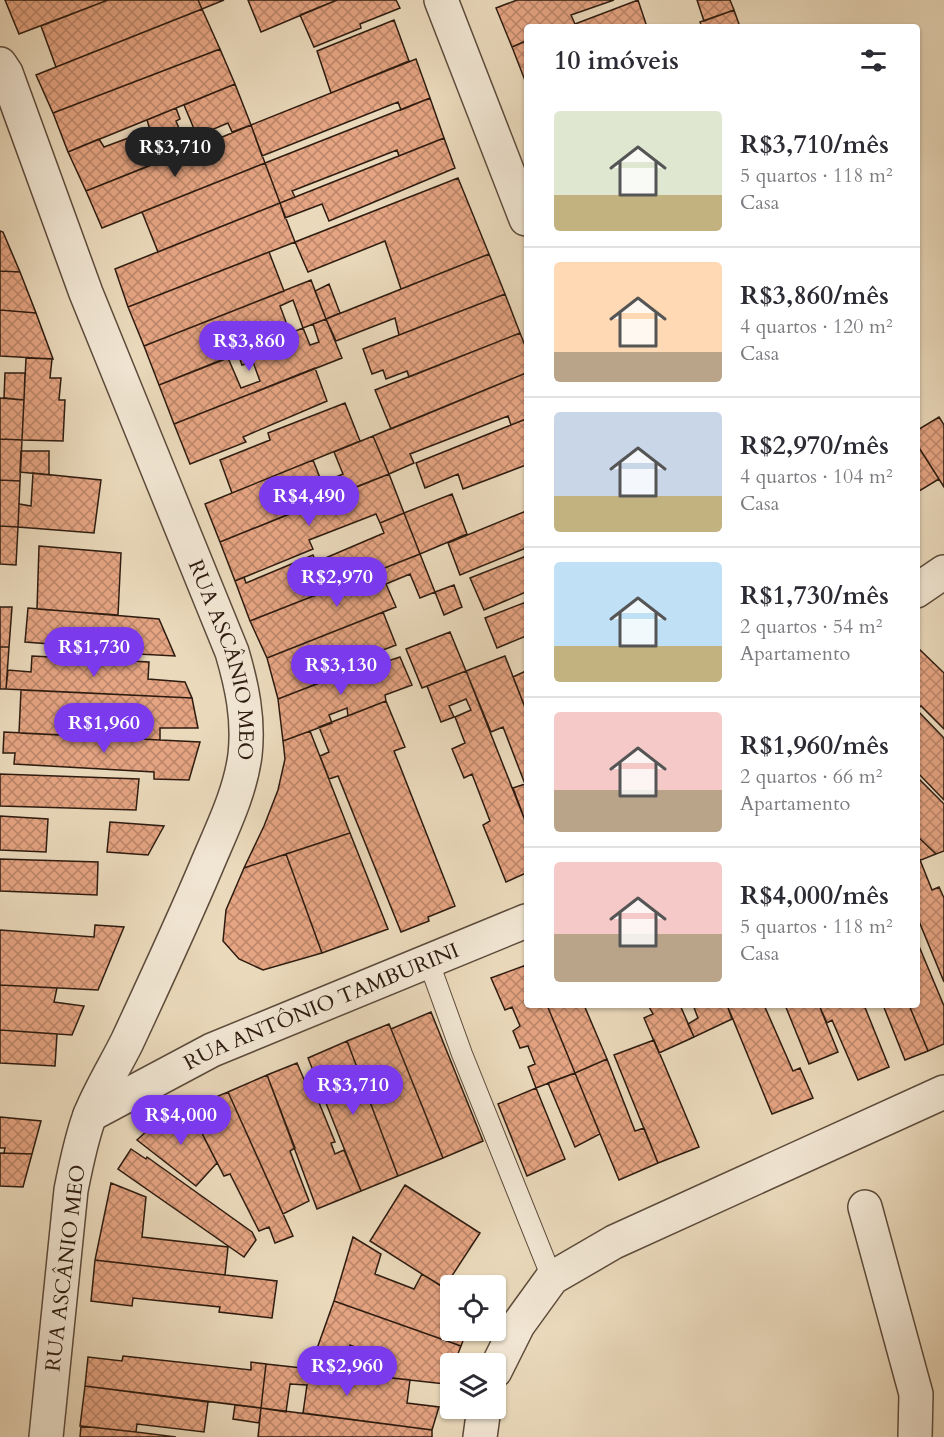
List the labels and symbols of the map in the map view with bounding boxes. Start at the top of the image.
pin: R$3,710 [120,127,230,178]
pin: R$3,860 [194,321,304,372]
pin: R$4,490 [254,476,364,527]
street label: RUA ASCÂNIO MEO [181,555,260,762]
pin: R$2,970 [282,557,392,608]
pin: R$1,730 [39,627,149,678]
pin: R$3,130 [286,645,396,696]
pin: R$1,960 [49,703,159,754]
street label: RUA ANTÔNIO TAMBURINI [179,936,464,1077]
pin: R$3,710 [298,1065,408,1116]
pin: R$4,000 [126,1095,236,1146]
street label: RUA ASCÂNIO MEO [38,1163,93,1373]
pin: R$2,960 [292,1346,402,1397]

